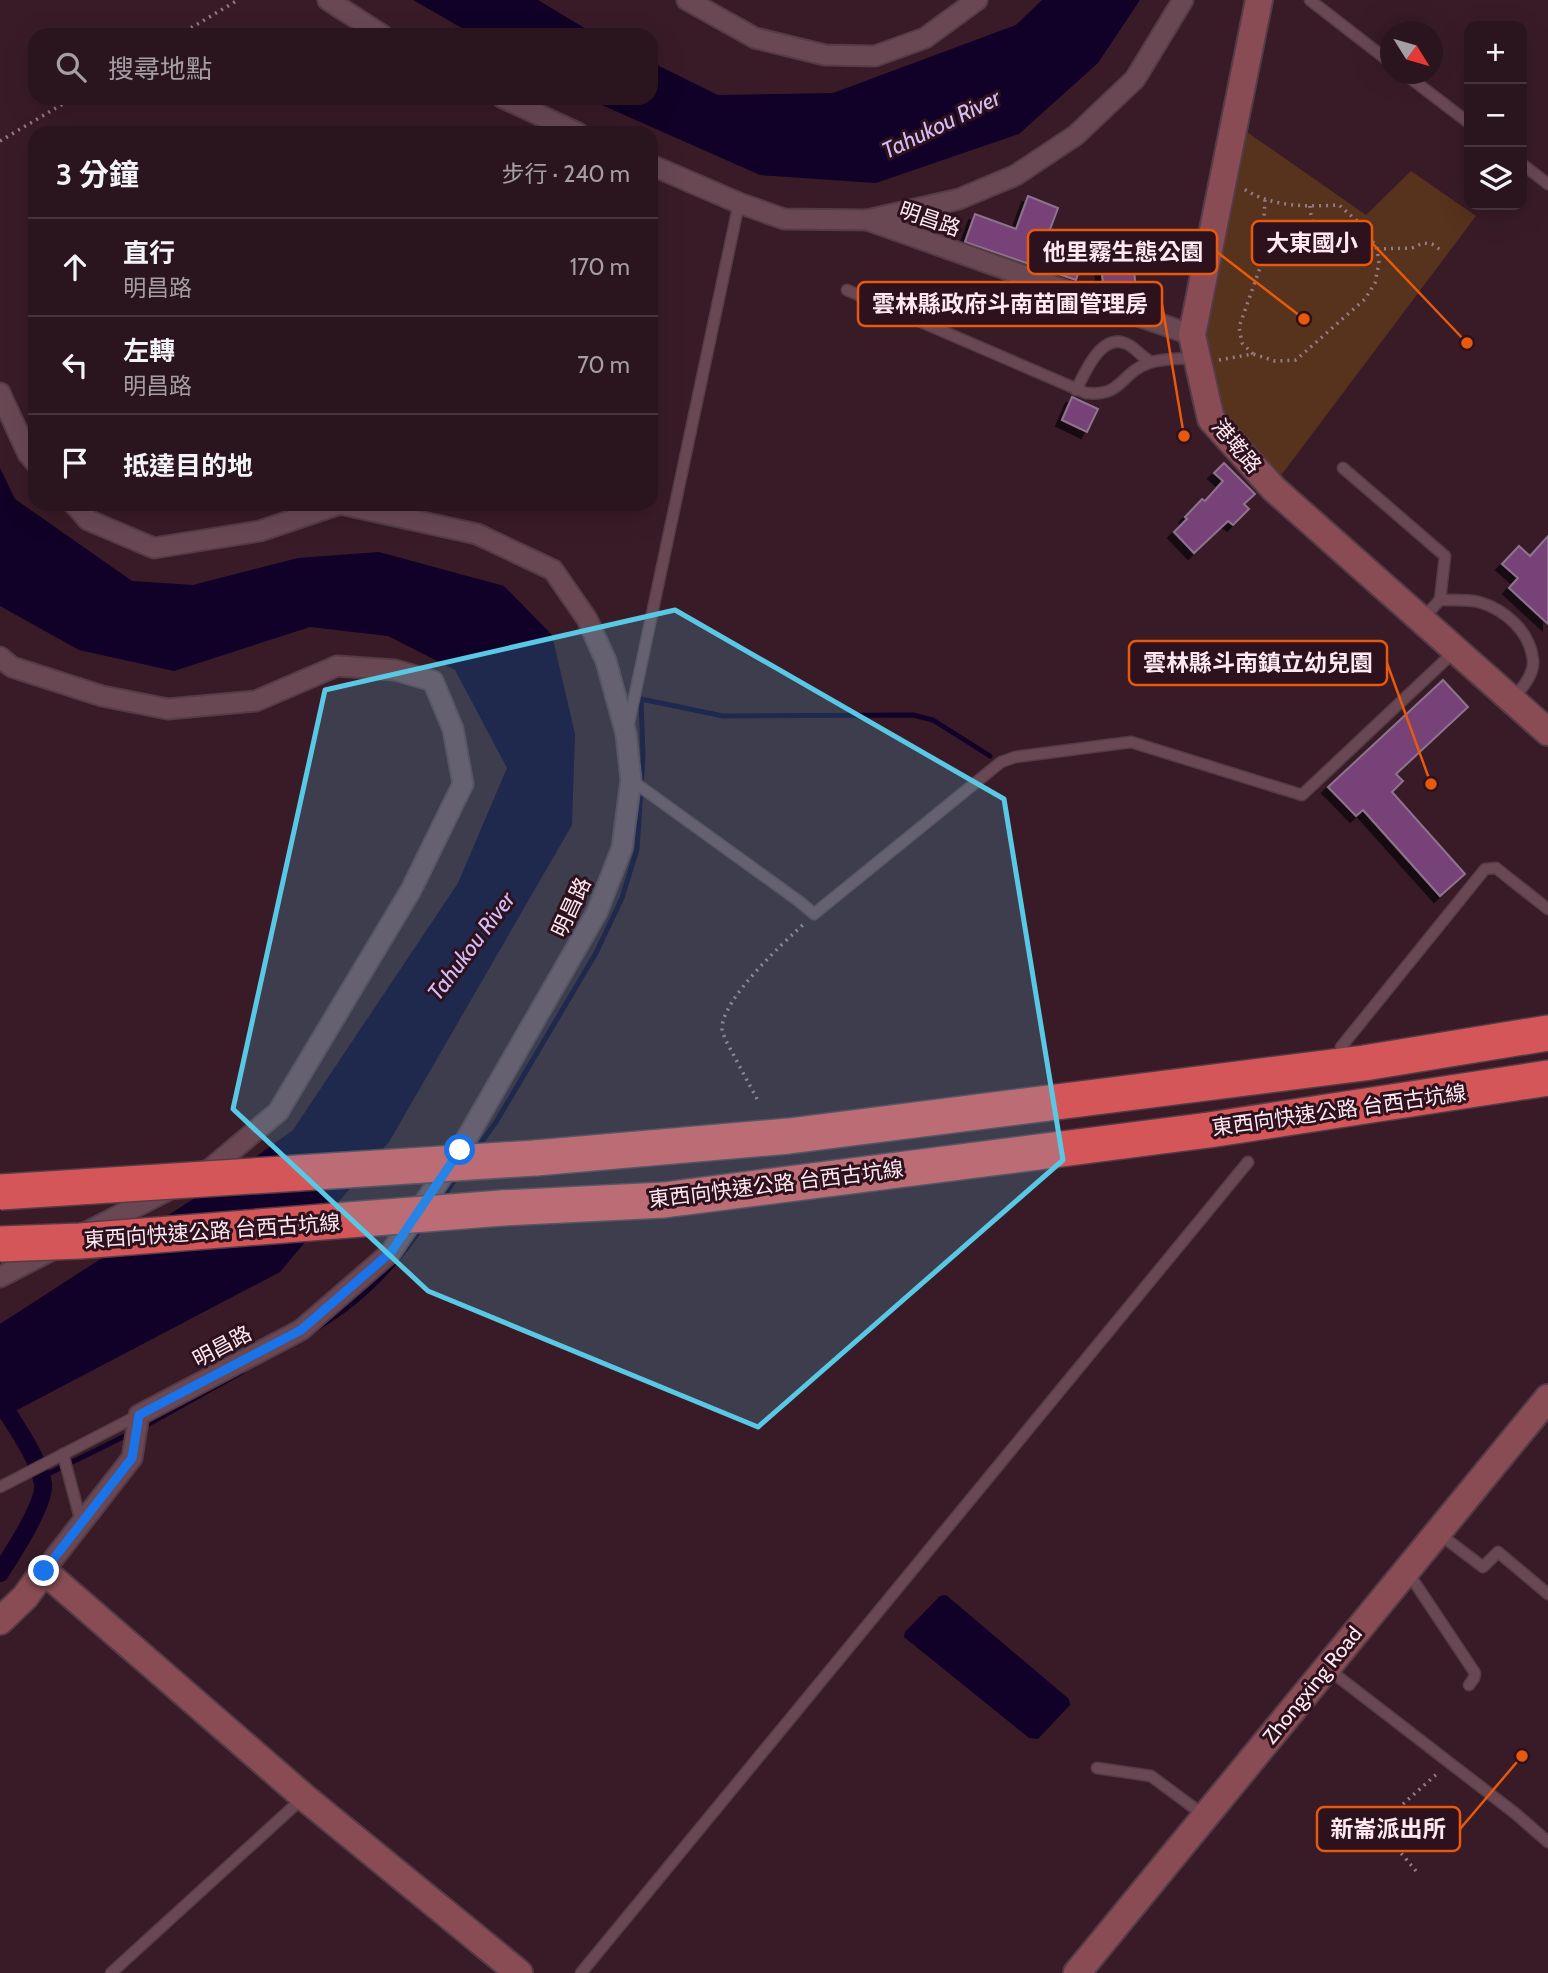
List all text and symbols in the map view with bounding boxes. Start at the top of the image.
north arrow [1380,21,1443,84]
map controls [1464,21,1527,210]
button: + [1464,21,1527,84]
search box [28,28,658,105]
icon: search [52,48,90,86]
text: 搜尋地點 [108,53,212,85]
water label: Tahukou River [877,83,1006,165]
button: − [1464,84,1527,147]
button: layers [1464,147,1527,210]
text: 3 分鐘 [56,156,139,193]
text: 步行 · 240 m [501,160,630,188]
street label: 明昌路 [896,197,964,241]
callout: 大東國小 [1252,221,1372,265]
text: 大東國小 [1266,229,1358,257]
callout: 他里霧生態公園 [1028,230,1217,274]
text: 直行 [123,237,175,269]
text: 他里霧生態公園 [1043,238,1204,266]
icon: ahead [56,248,94,286]
text: 170 m [570,253,630,281]
text: 明昌路 [123,274,192,302]
callout: 雲林縣政府斗南苗圃管理房 [858,282,1162,326]
text: 雲林縣政府斗南苗圃管理房 [872,290,1148,318]
text: 左轉 [123,335,175,367]
icon: left [56,346,94,384]
text: 70 m [577,351,630,379]
text: 明昌路 [123,372,192,400]
street label: 港墘路 [1207,414,1267,478]
icon: arrive [56,444,94,482]
text: 抵達目的地 [123,450,253,482]
callout: 雲林縣斗南鎮立幼兒園 [1129,641,1387,685]
text: 雲林縣斗南鎮立幼兒園 [1143,649,1373,677]
street label: 明昌路 [546,873,596,941]
water label: Tahukou River [421,886,521,1006]
street label: 東西向快速公路 台西古坑線 [1210,1080,1468,1140]
route start [444,1134,475,1165]
street label: 東西向快速公路 台西古坑線 [647,1156,905,1212]
street label: 東西向快速公路 台西古坑線 [83,1210,341,1252]
street label: 明昌路 [188,1320,256,1372]
route end [28,1555,59,1586]
street label: Zhongxing Road [1257,1621,1367,1749]
callout: 新崙派出所 [1317,1807,1460,1851]
text: 新崙派出所 [1331,1815,1446,1843]

